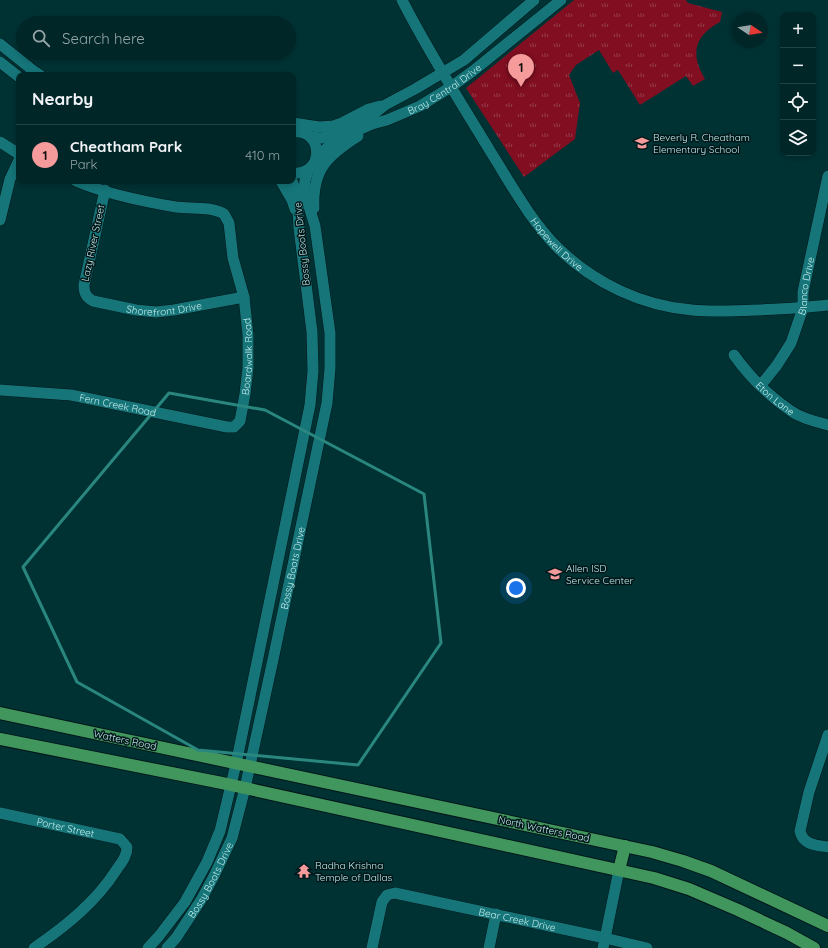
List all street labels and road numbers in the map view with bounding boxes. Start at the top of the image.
street label: Bray Central Drive [405,60,484,117]
street label: Bossy Boots Drive [291,201,313,286]
street label: Lazy River Street [79,203,108,283]
street label: Hopewell Drive [528,215,586,274]
street label: Blanco Drive [795,255,817,317]
street label: Shorefront Drive [125,298,203,319]
street label: Boardwalk Road [238,317,255,396]
street label: Eton Lane [753,378,797,418]
street label: Fern Creek Road [78,390,157,419]
street label: Bossy Boots Drive [277,525,307,610]
street label: Watters Road [92,727,158,753]
street label: North Watters Road [497,813,591,845]
street label: Porter Street [35,815,96,840]
street label: Bossy Boots Drive [185,840,236,920]
street label: Bear Creek Drive [478,905,557,934]

